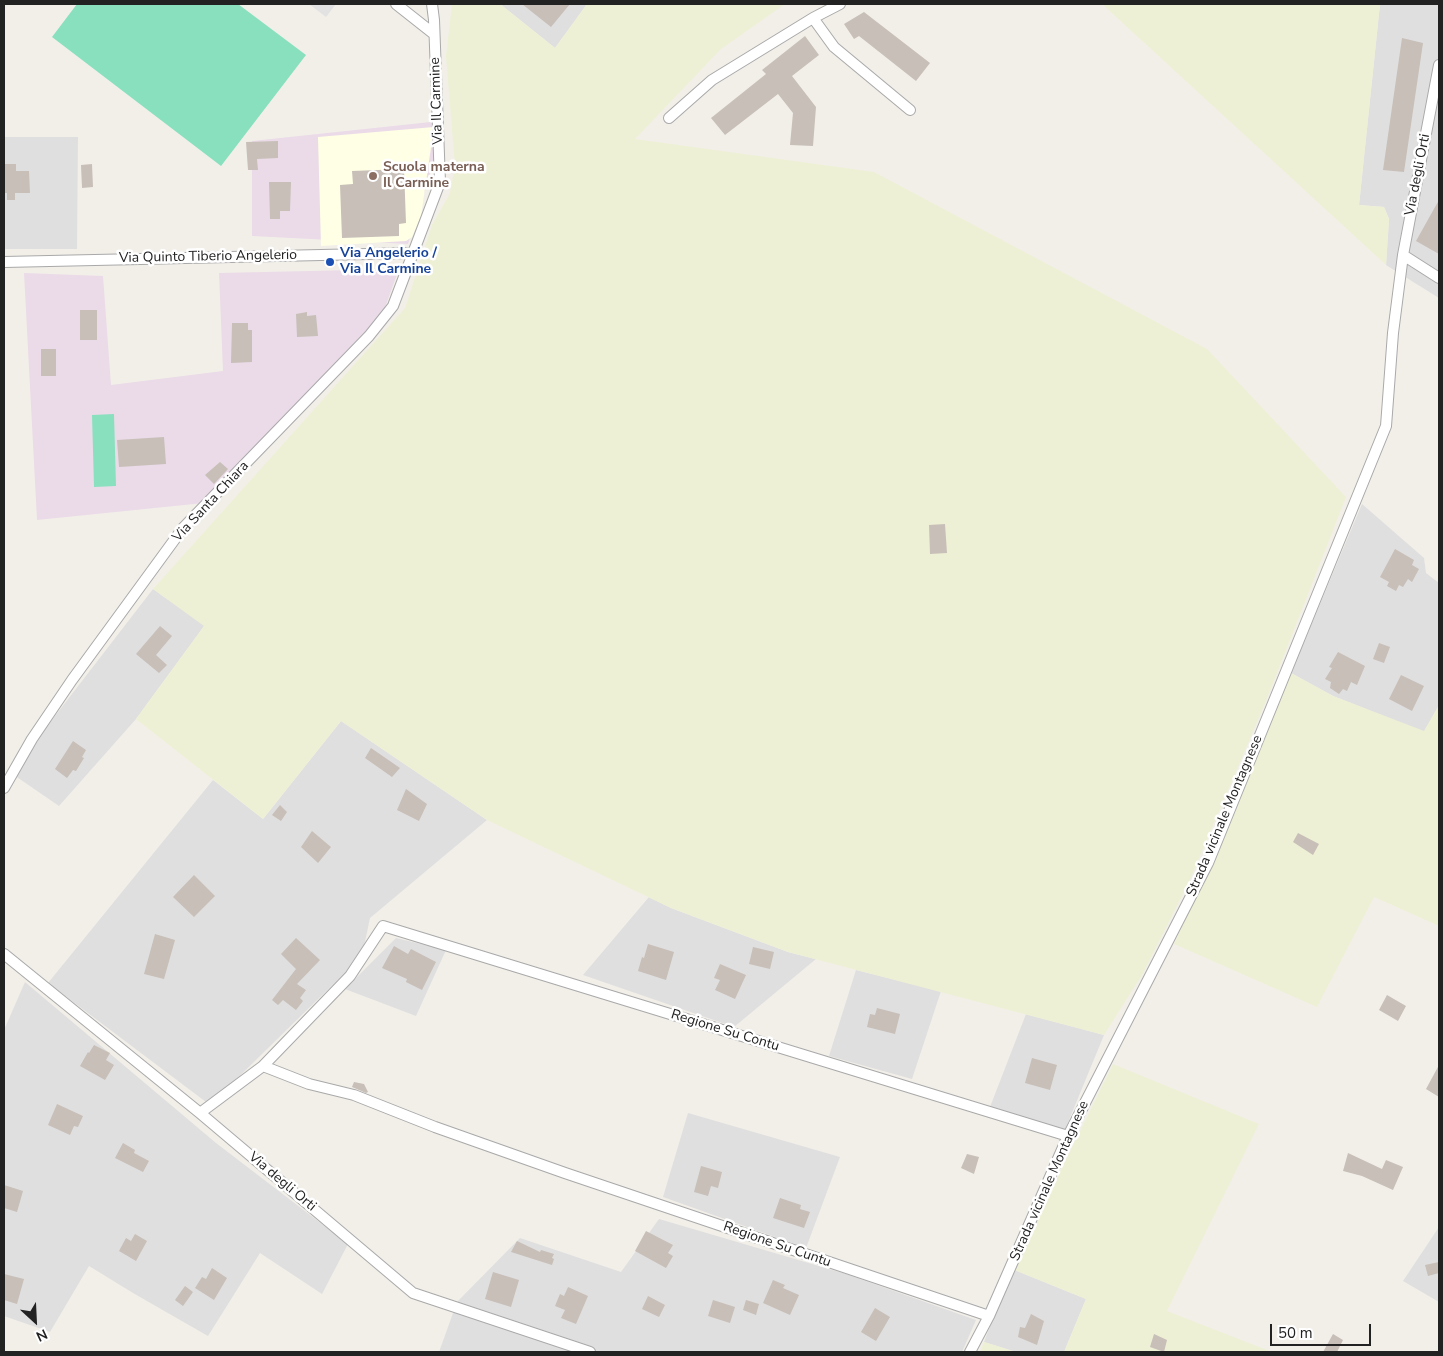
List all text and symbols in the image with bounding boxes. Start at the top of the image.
street label: Via Il Carmine [427,57,447,145]
street label: Via degli Orti [1402,133,1434,217]
place label: Scuola materna Il Carmine [383,160,485,192]
marker: Scuola materna Il Carmine [367,170,379,182]
place label: Via Angelerio / Via Il Carmine [340,246,437,278]
street label: Via Quinto Tiberio Angelerio [119,247,297,267]
marker: Via Angelerio / Via Il Carmine [324,256,336,268]
street label: Via Santa Chiara [169,458,253,546]
street label: Strada vicinale Montagnese [1183,733,1267,899]
street label: Regione Su Contu [669,1007,781,1055]
street label: Strada vicinale Montagnese [1007,1098,1093,1264]
street label: Via degli Orti [245,1149,319,1215]
street label: Regione Su Cuntu [721,1219,833,1271]
north arrow [10,1296,60,1346]
scale bar [1273,1314,1374,1346]
text: 50 m [1278,1323,1313,1343]
text: N [33,1324,50,1346]

